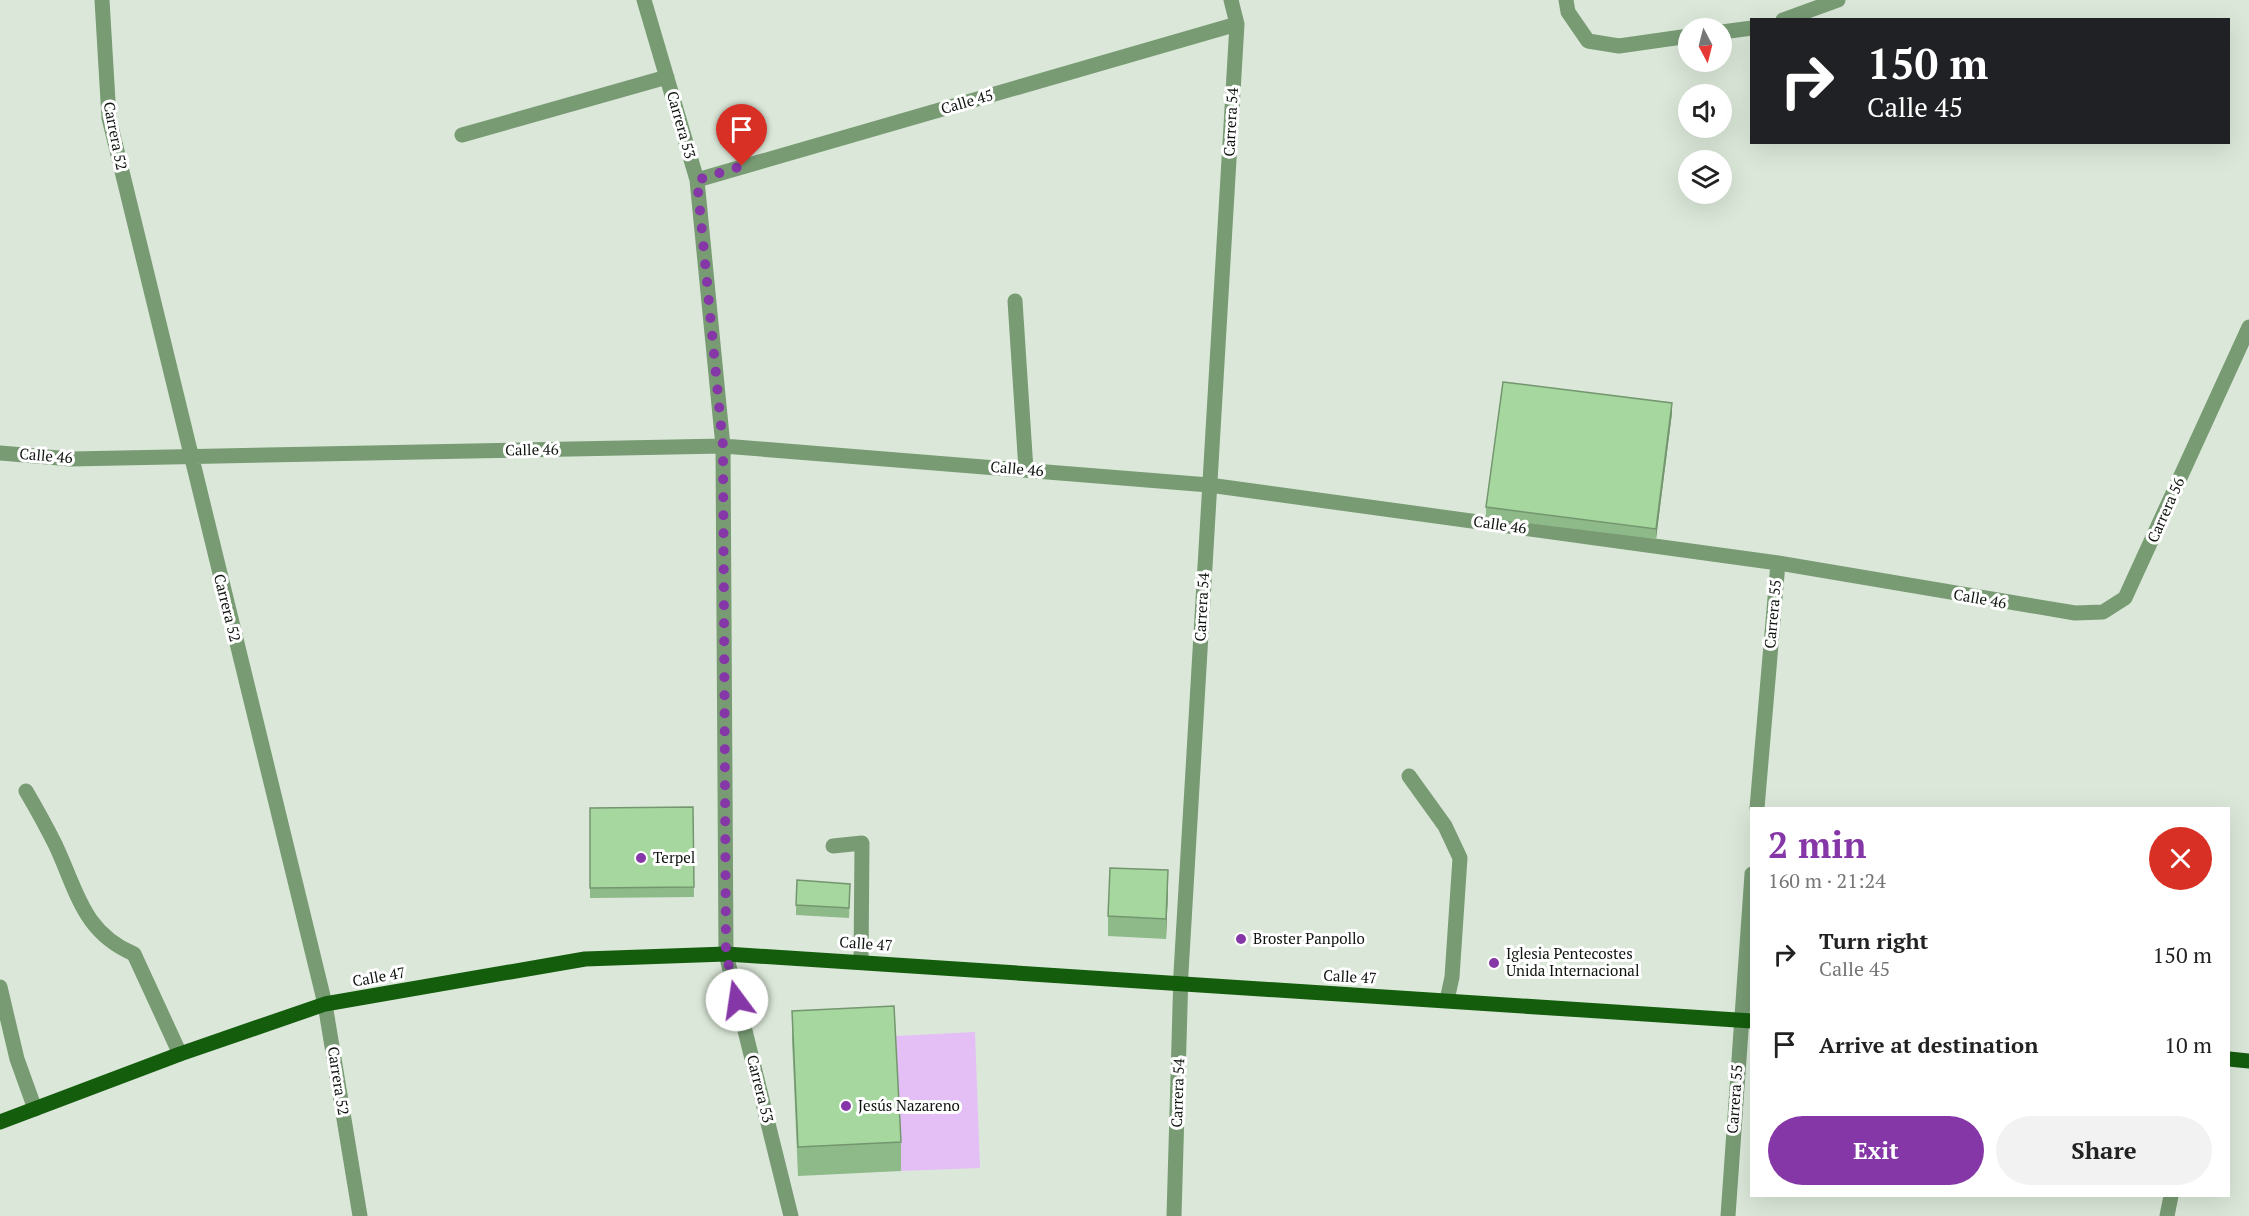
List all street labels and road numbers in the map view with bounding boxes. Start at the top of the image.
street label: Calle 45 [938,84,995,118]
street label: Carrera 54 [1218,87,1242,157]
street label: Carrera 53 [663,89,701,161]
street label: Carrera 52 [100,100,132,172]
street label: Calle 46 [505,439,559,459]
street label: Calle 46 [19,443,74,467]
street label: Calle 46 [990,456,1045,480]
street label: Carrera 56 [2142,474,2188,545]
street label: Calle 46 [1472,510,1528,538]
street label: Carrera 52 [210,572,246,644]
street label: Carrera 54 [1189,572,1213,642]
street label: Carrera 55 [1759,579,1785,649]
street label: Calle 46 [1952,584,2008,613]
street label: Calle 47 [839,931,893,955]
street label: Calle 47 [351,962,407,991]
street label: Calle 47 [1323,965,1377,987]
street label: Carrera 52 [324,1045,354,1117]
street label: Carrera 53 [743,1053,779,1125]
street label: Carrera 54 [1166,1058,1188,1128]
street label: Carrera 55 [1722,1064,1746,1134]

